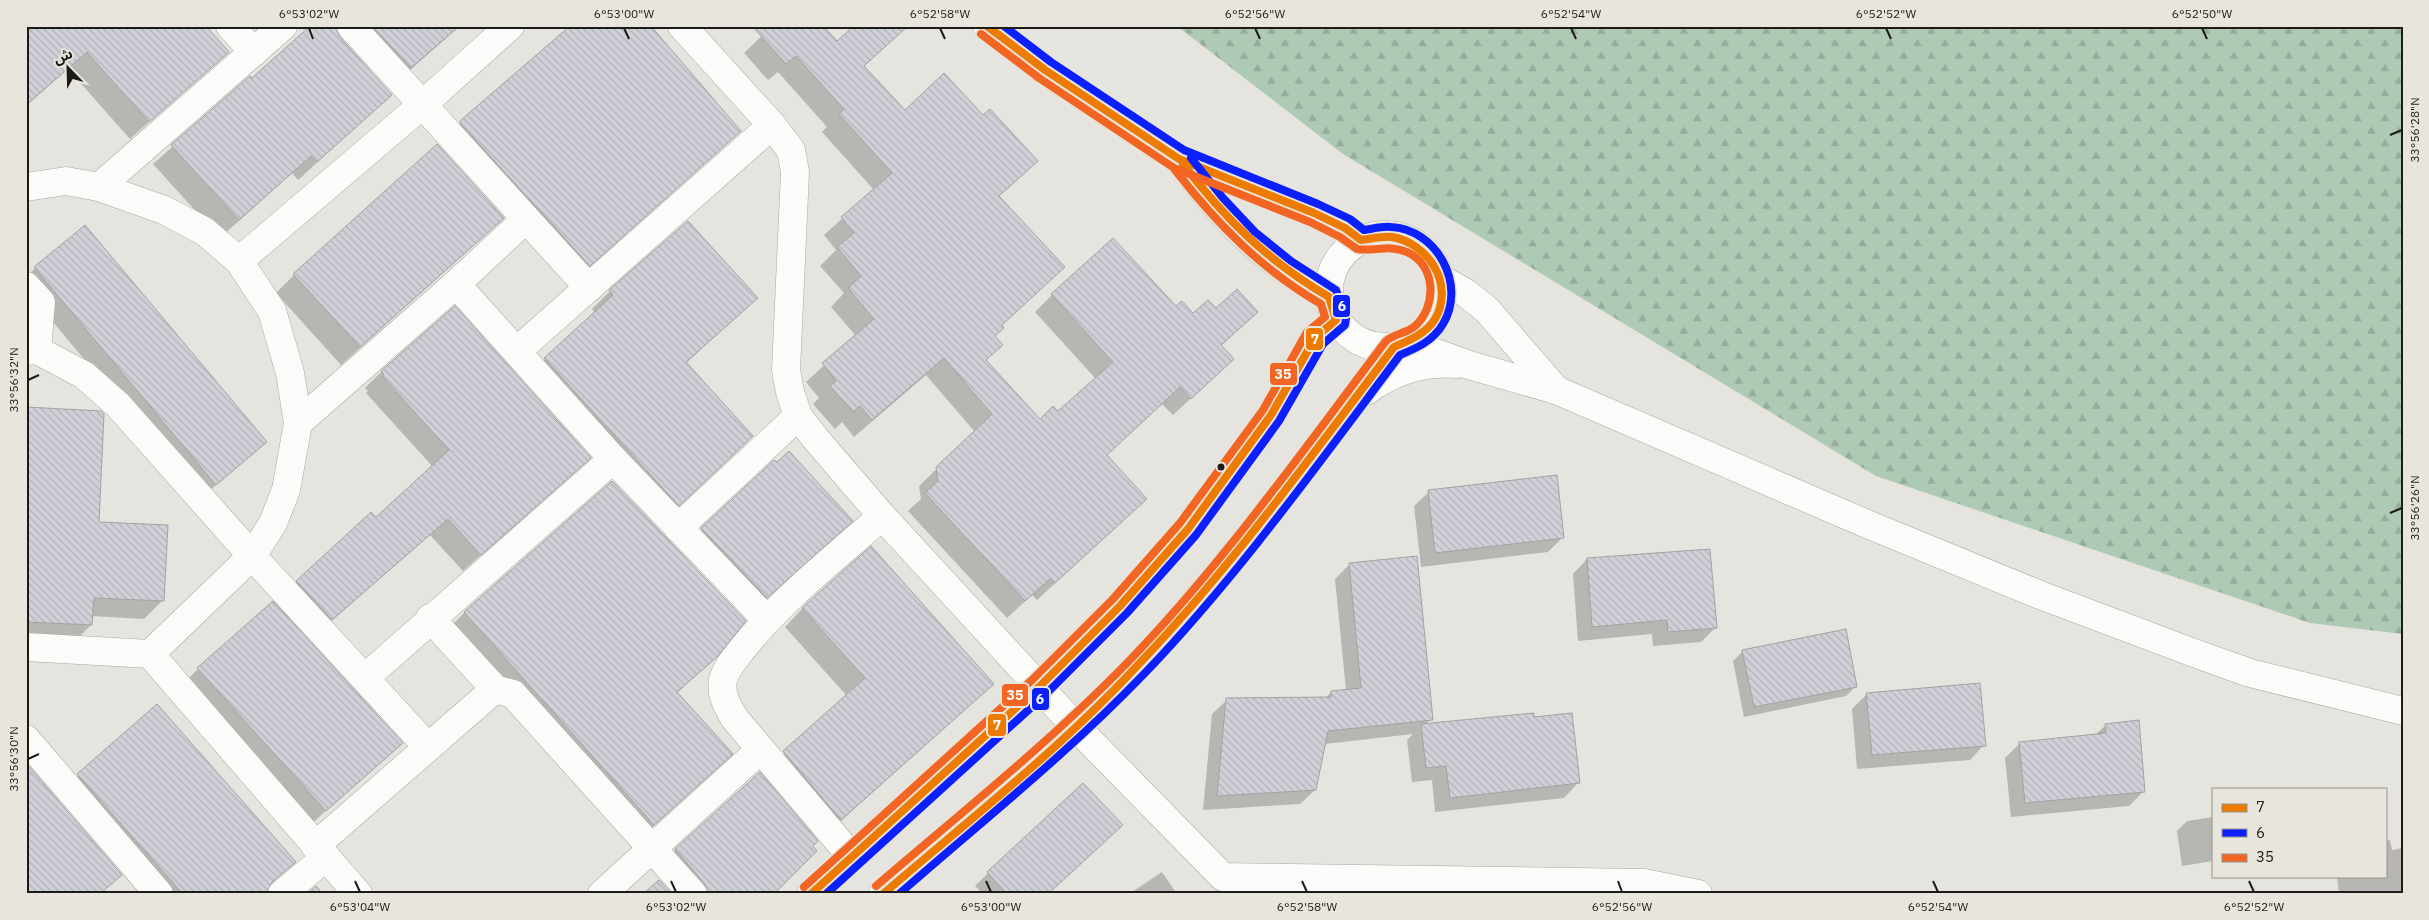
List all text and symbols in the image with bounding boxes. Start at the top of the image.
text: 6°53'02"W [279,6,340,21]
text: 6°53'00"W [594,6,655,21]
text: 6°52'58"W [910,6,971,21]
text: 6°52'56"W [1225,6,1286,21]
text: 6°52'54"W [1541,6,1602,21]
text: 6°52'52"W [1856,6,1917,21]
text: 6°52'50"W [2172,6,2233,21]
north arrow [42,42,92,92]
text: ش [51,44,75,68]
text: 33°56'28"N [2407,97,2422,163]
line badge: 6 [1332,294,1351,318]
text: 6 [1338,297,1346,315]
line badge: 7 [1305,327,1324,351]
text: 7 [1311,330,1319,348]
text: 33°56'32"N [6,347,21,413]
line badge: 35 [1269,362,1298,386]
text: 35 [1275,365,1291,383]
unlabelled marker [1216,462,1226,472]
text: 33°56'26"N [2407,475,2422,541]
line badge: 35 [1001,683,1029,707]
text: 35 [1007,686,1023,704]
line badge: 6 [1031,687,1050,711]
text: 6 [1036,690,1044,708]
line badge: 7 [987,713,1007,737]
text: 7 [993,716,1001,734]
text: 33°56'30"N [6,726,21,792]
legend [2212,788,2386,878]
text: 7 [2256,797,2265,816]
text: 6 [2256,823,2265,842]
text: 35 [2256,847,2274,866]
text: 6°53'04"W [330,899,391,914]
text: 6°53'02"W [646,899,707,914]
text: 6°53'00"W [961,899,1022,914]
text: 6°52'58"W [1277,899,1338,914]
text: 6°52'56"W [1592,899,1653,914]
text: 6°52'54"W [1908,899,1969,914]
text: 6°52'52"W [2224,899,2285,914]

